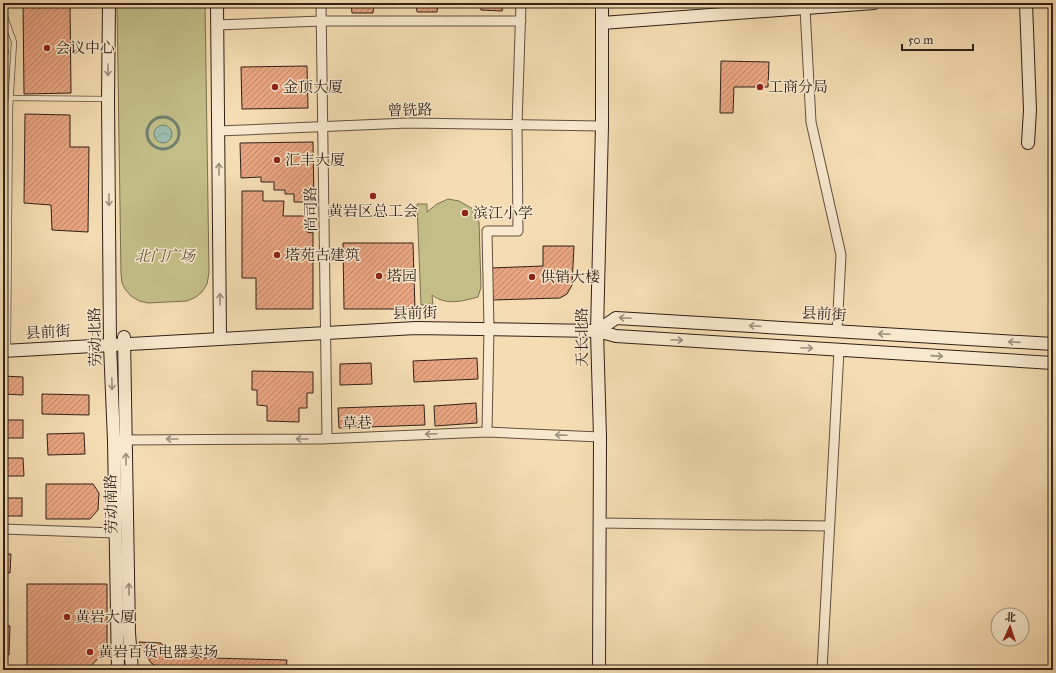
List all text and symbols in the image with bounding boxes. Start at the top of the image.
scale bar [902,26,973,52]
text: 50 m [908,33,933,47]
place label: 会议中心 [55,39,115,57]
marker: 会议中心 [42,43,52,53]
one-way arrow [104,63,112,76]
place label: 金顶大厦 [283,78,343,96]
place label: 工商分局 [768,78,828,96]
marker: 金顶大厦 [270,82,280,92]
marker: 工商分局 [755,82,765,92]
street label: 曾铣路 [387,101,433,119]
place label: 汇丰大厦 [285,151,345,169]
marker: 汇丰大厦 [272,155,282,165]
one-way arrow [215,163,223,176]
street label: 尚司路 [302,186,320,232]
marker: 黄岩区总工会 [368,191,378,201]
one-way arrow [105,193,113,206]
place label: 黄岩区总工会 [328,202,418,220]
place label: 滨江小学 [473,204,533,222]
marker: 滨江小学 [460,208,470,218]
place label: 塔苑古建筑 [285,246,360,264]
park label: 北门广场 [135,247,197,265]
marker: 塔苑古建筑 [272,250,282,260]
place label: 塔园 [387,267,417,285]
place label: 供销大楼 [540,268,600,286]
marker: 塔园 [374,271,384,281]
marker: 供销大楼 [527,272,537,282]
one-way arrow [216,293,224,306]
street label: 县前街 [392,304,438,322]
street label: 县前街 [801,304,847,324]
street label: 劳动北路 [85,307,105,367]
street label: 天长北路 [573,307,591,367]
one-way arrow [619,315,632,322]
street label: 县前街 [25,322,71,342]
one-way arrow [749,322,762,330]
one-way arrow [878,330,891,337]
one-way arrow [670,336,683,344]
one-way arrow [1008,338,1021,345]
one-way arrow [800,344,813,351]
one-way arrow [930,352,943,360]
one-way arrow [108,377,116,390]
street label: 草巷 [342,413,372,433]
one-way arrow [425,431,438,438]
one-way arrow [555,432,568,439]
one-way arrow [166,435,179,443]
one-way arrow [296,435,309,443]
one-way arrow [122,453,130,466]
street label: 劳动南路 [101,474,121,534]
one-way arrow [125,583,132,596]
north arrow [990,607,1030,647]
place label: 黄岩大厦 [75,608,135,626]
text: 北 [1005,611,1016,624]
marker: 黄岩大厦 [62,612,72,622]
place label: 黄岩百货电器卖场 [98,643,218,661]
marker: 黄岩百货电器卖场 [85,647,95,657]

